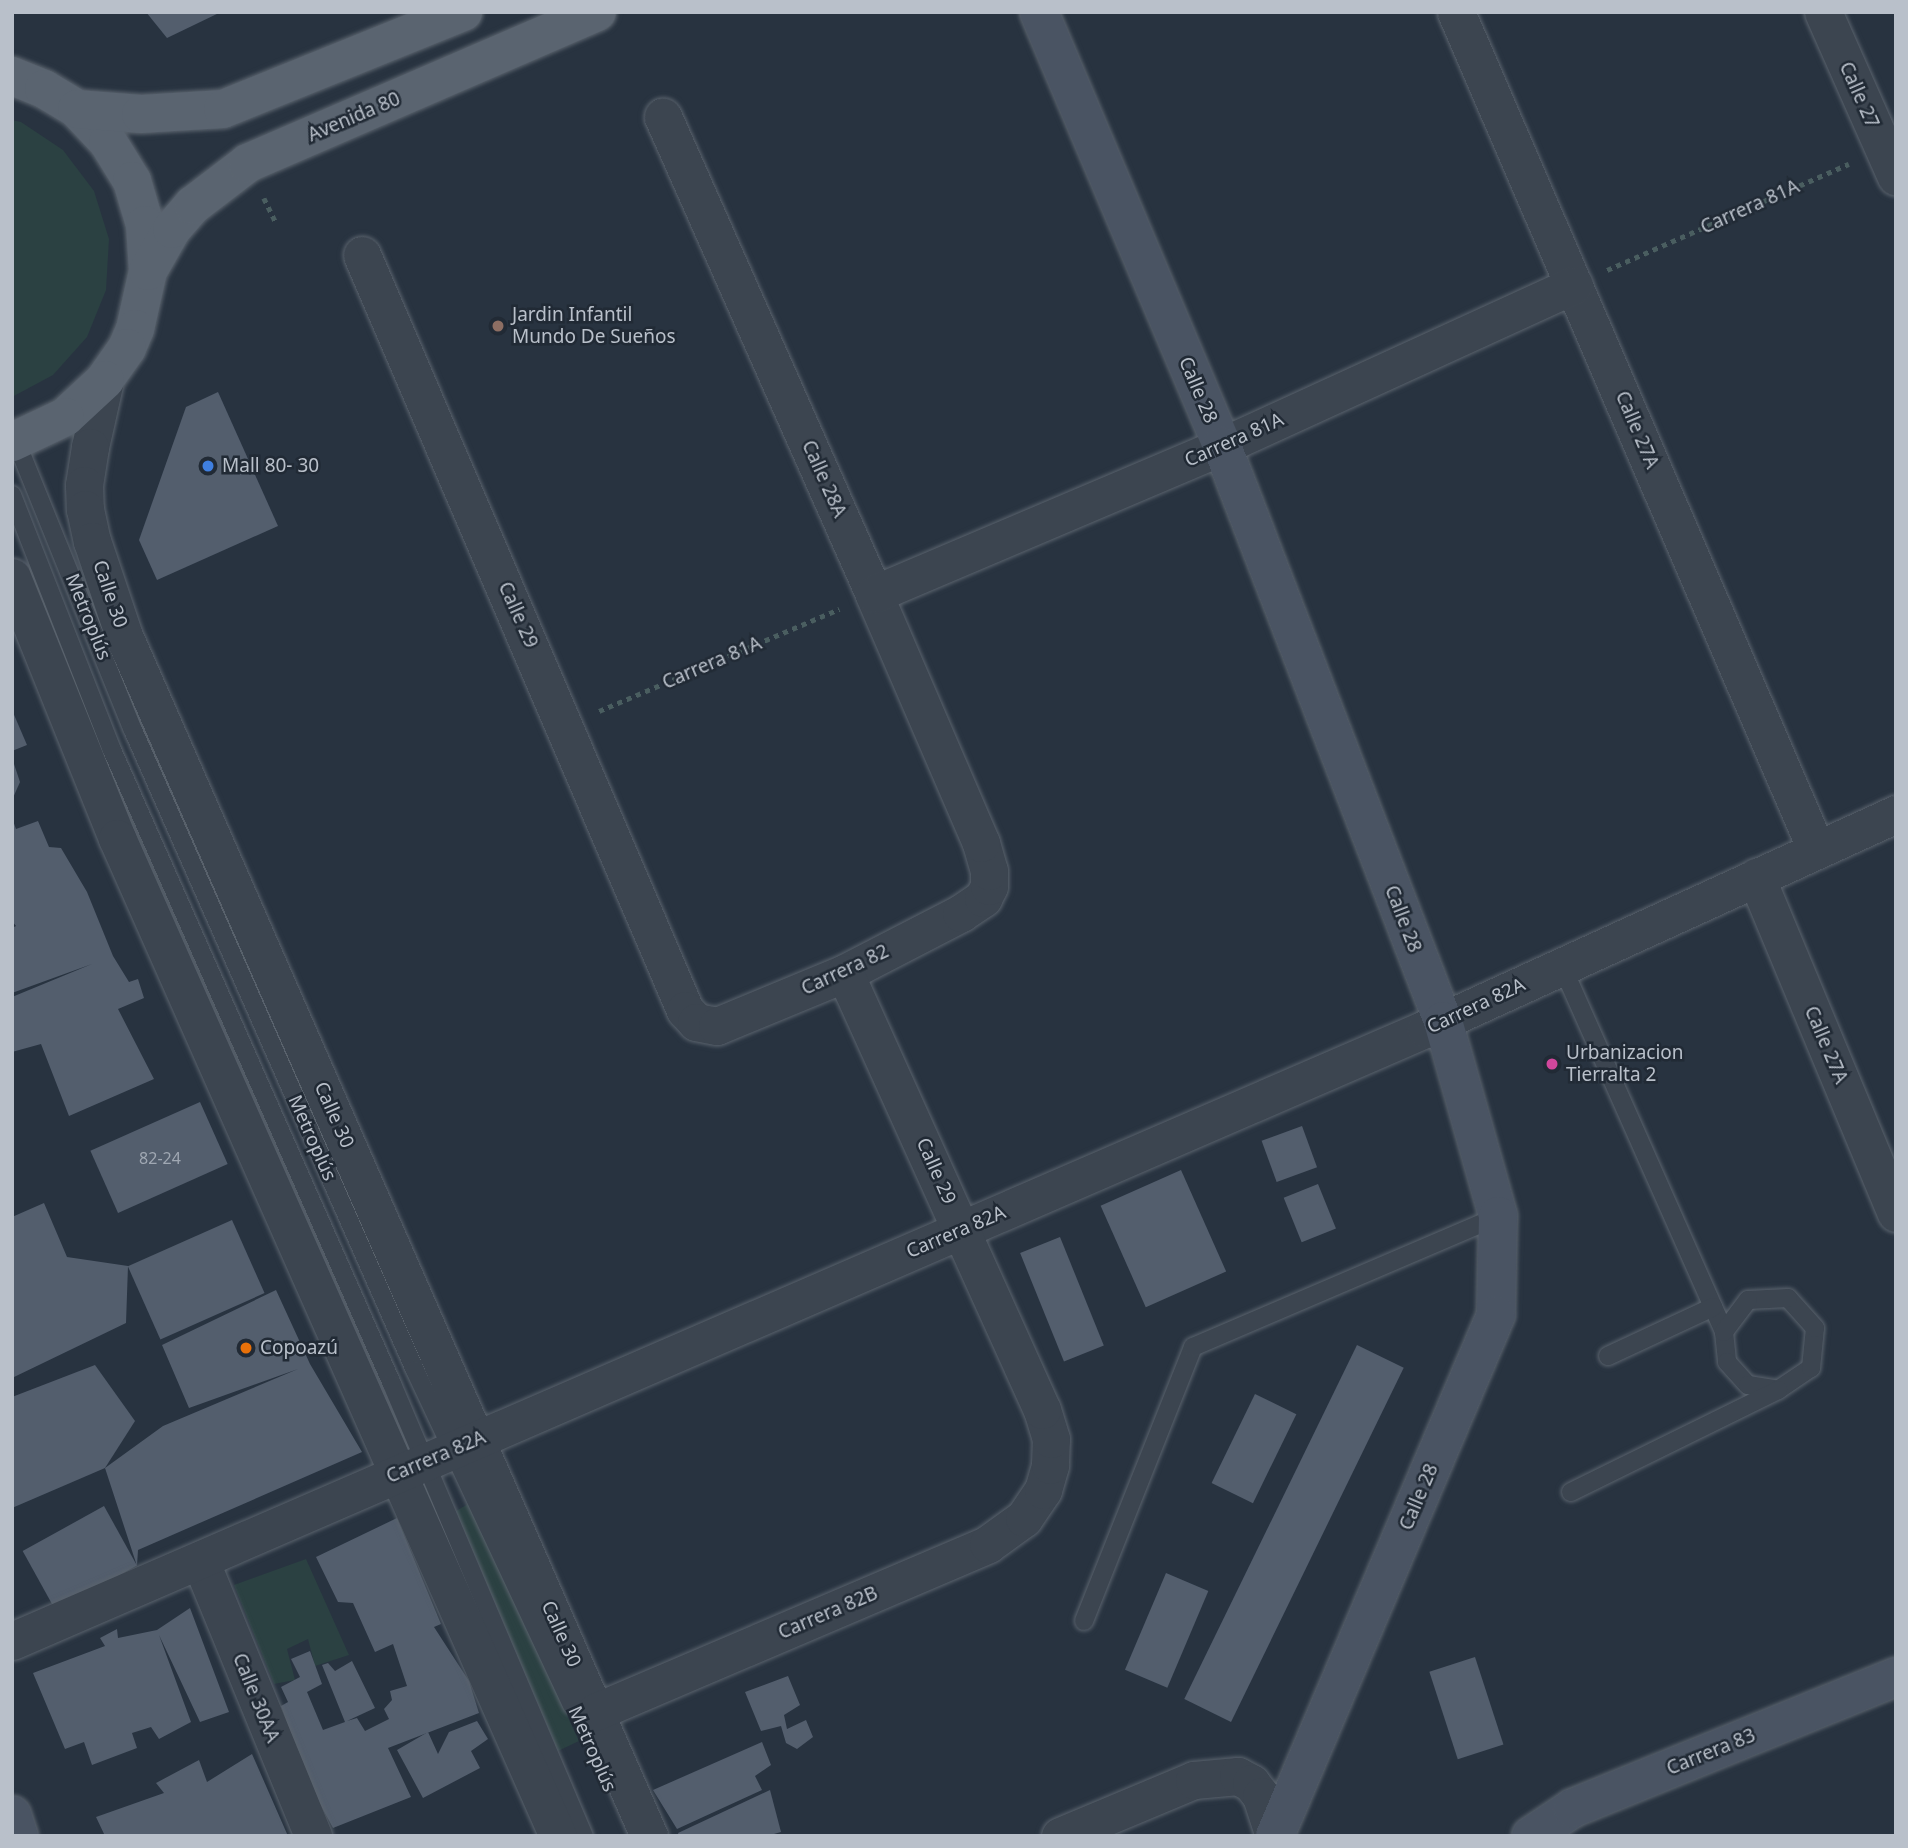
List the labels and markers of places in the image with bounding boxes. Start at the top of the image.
place label: Jardin Infantil Mundo De Sueños [512,304,676,348]
marker: Jardin Infantil Mundo De Sueños [490,318,506,334]
place label: Mall 80- 30 [222,455,319,477]
marker: Mall 80- 30 [200,458,216,474]
place label: Urbanizacion Tierralta 2 [1566,1042,1684,1086]
marker: Urbanizacion Tierralta 2 [1544,1056,1560,1072]
place label: Copoazú [260,1337,338,1359]
marker: Copoazú [238,1340,254,1356]

